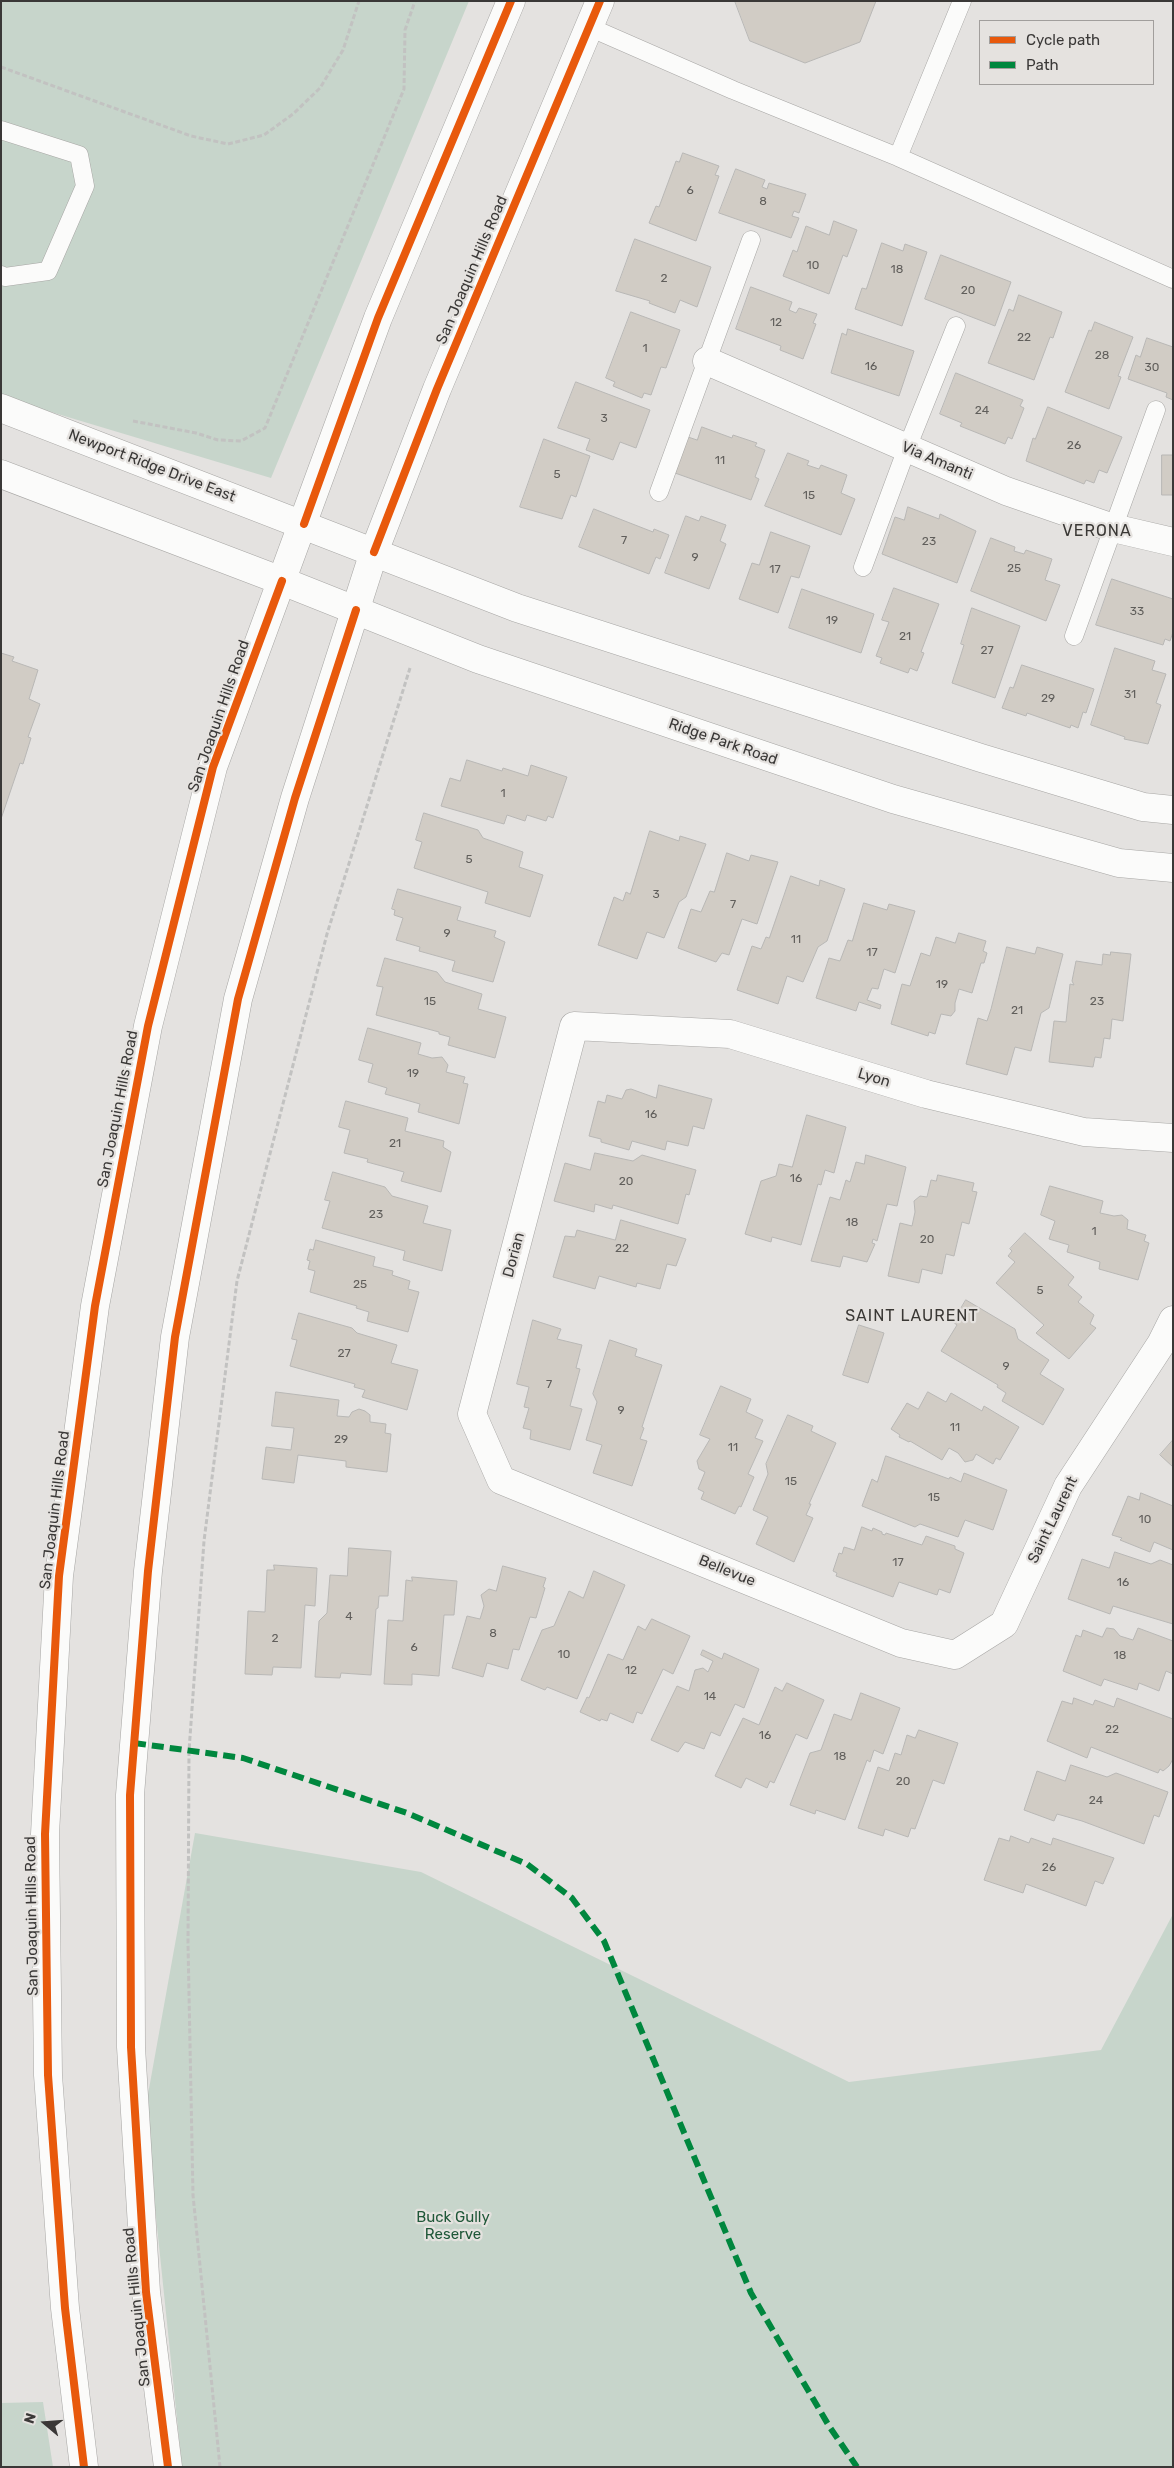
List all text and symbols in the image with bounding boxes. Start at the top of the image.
legend [979,20,1154,85]
text: Cycle path [1026,31,1100,49]
text: Path [1026,56,1059,74]
house number: 6 [686,184,694,198]
street label: San Joaquin Hills Road [433,193,511,347]
house number: 8 [759,195,767,209]
house number: 10 [807,259,819,273]
house number: 18 [891,263,903,277]
house number: 2 [660,272,668,286]
house number: 20 [961,284,975,298]
house number: 12 [770,316,782,330]
house number: 22 [1017,331,1031,345]
house number: 1 [642,342,648,356]
house number: 28 [1095,349,1109,363]
house number: 16 [865,360,877,374]
house number: 30 [1145,361,1159,375]
house number: 24 [975,404,989,418]
house number: 3 [600,412,608,426]
street label: Newport Ridge Drive East [66,426,238,506]
street label: Via Amanti [899,438,975,484]
house number: 26 [1067,439,1081,453]
house number: 11 [715,454,725,468]
house number: 5 [553,468,561,482]
house number: 15 [803,489,815,503]
district label: VERONA [1062,521,1132,541]
house number: 7 [621,534,627,548]
house number: 23 [922,535,936,549]
house number: 9 [691,551,699,565]
house number: 25 [1007,562,1021,576]
house number: 17 [769,563,781,577]
house number: 33 [1130,605,1144,619]
house number: 19 [826,614,838,628]
house number: 21 [899,630,911,644]
street label: San Joaquin Hills Road [185,638,253,794]
house number: 27 [980,644,994,658]
house number: 31 [1124,688,1136,702]
house number: 29 [1041,692,1055,706]
street label: Ridge Park Road [666,715,780,769]
house number: 1 [500,787,506,801]
house number: 5 [465,853,473,867]
house number: 3 [652,888,660,902]
house number: 7 [730,898,736,912]
house number: 9 [443,927,451,941]
house number: 11 [791,933,801,947]
house number: 17 [866,946,878,960]
house number: 19 [936,978,948,992]
house number: 15 [424,995,436,1009]
house number: 23 [1090,995,1104,1009]
house number: 21 [1011,1004,1023,1018]
street label: San Joaquin Hills Road [94,1029,142,1189]
street label: Lyon [856,1065,892,1091]
house number: 19 [407,1067,419,1081]
house number: 16 [645,1108,657,1122]
house number: 21 [389,1137,401,1151]
house number: 16 [790,1172,802,1186]
house number: 20 [619,1175,633,1189]
house number: 23 [369,1208,383,1222]
house number: 18 [846,1216,858,1230]
house number: 1 [1091,1225,1097,1239]
street label: Dorian [499,1231,529,1279]
house number: 20 [920,1233,934,1247]
house number: 22 [615,1242,629,1256]
house number: 25 [353,1278,367,1292]
house number: 5 [1036,1284,1044,1298]
district label: SAINT LAURENT [844,1306,980,1326]
house number: 27 [337,1347,351,1361]
house number: 9 [1002,1360,1010,1374]
house number: 7 [546,1378,552,1392]
house number: 9 [617,1404,625,1418]
house number: 11 [950,1421,960,1435]
street label: San Joaquin Hills Road [36,1430,74,1590]
house number: 29 [334,1433,348,1447]
house number: 11 [728,1441,738,1455]
street label: Saint Laurent [1024,1474,1082,1566]
house number: 15 [785,1475,797,1489]
house number: 15 [928,1491,940,1505]
house number: 10 [1139,1513,1151,1527]
street label: Bellevue [696,1551,758,1591]
house number: 17 [892,1556,904,1570]
house number: 16 [1117,1576,1129,1590]
house number: 4 [345,1610,353,1624]
house number: 8 [489,1627,497,1641]
house number: 2 [271,1632,279,1646]
house number: 6 [410,1641,418,1655]
house number: 10 [558,1648,570,1662]
house number: 18 [1114,1649,1126,1663]
house number: 12 [625,1664,637,1678]
house number: 14 [704,1690,716,1704]
house number: 22 [1105,1723,1119,1737]
house number: 16 [759,1729,771,1743]
house number: 18 [834,1750,846,1764]
house number: 20 [896,1775,910,1789]
house number: 24 [1089,1794,1103,1808]
street label: San Joaquin Hills Road [22,1836,42,1996]
house number: 26 [1042,1861,1056,1875]
park label: Buck Gully Reserve [416,2209,490,2244]
street label: San Joaquin Hills Road [120,2227,154,2387]
north arrow [20,2398,70,2448]
text: N [21,2411,40,2426]

